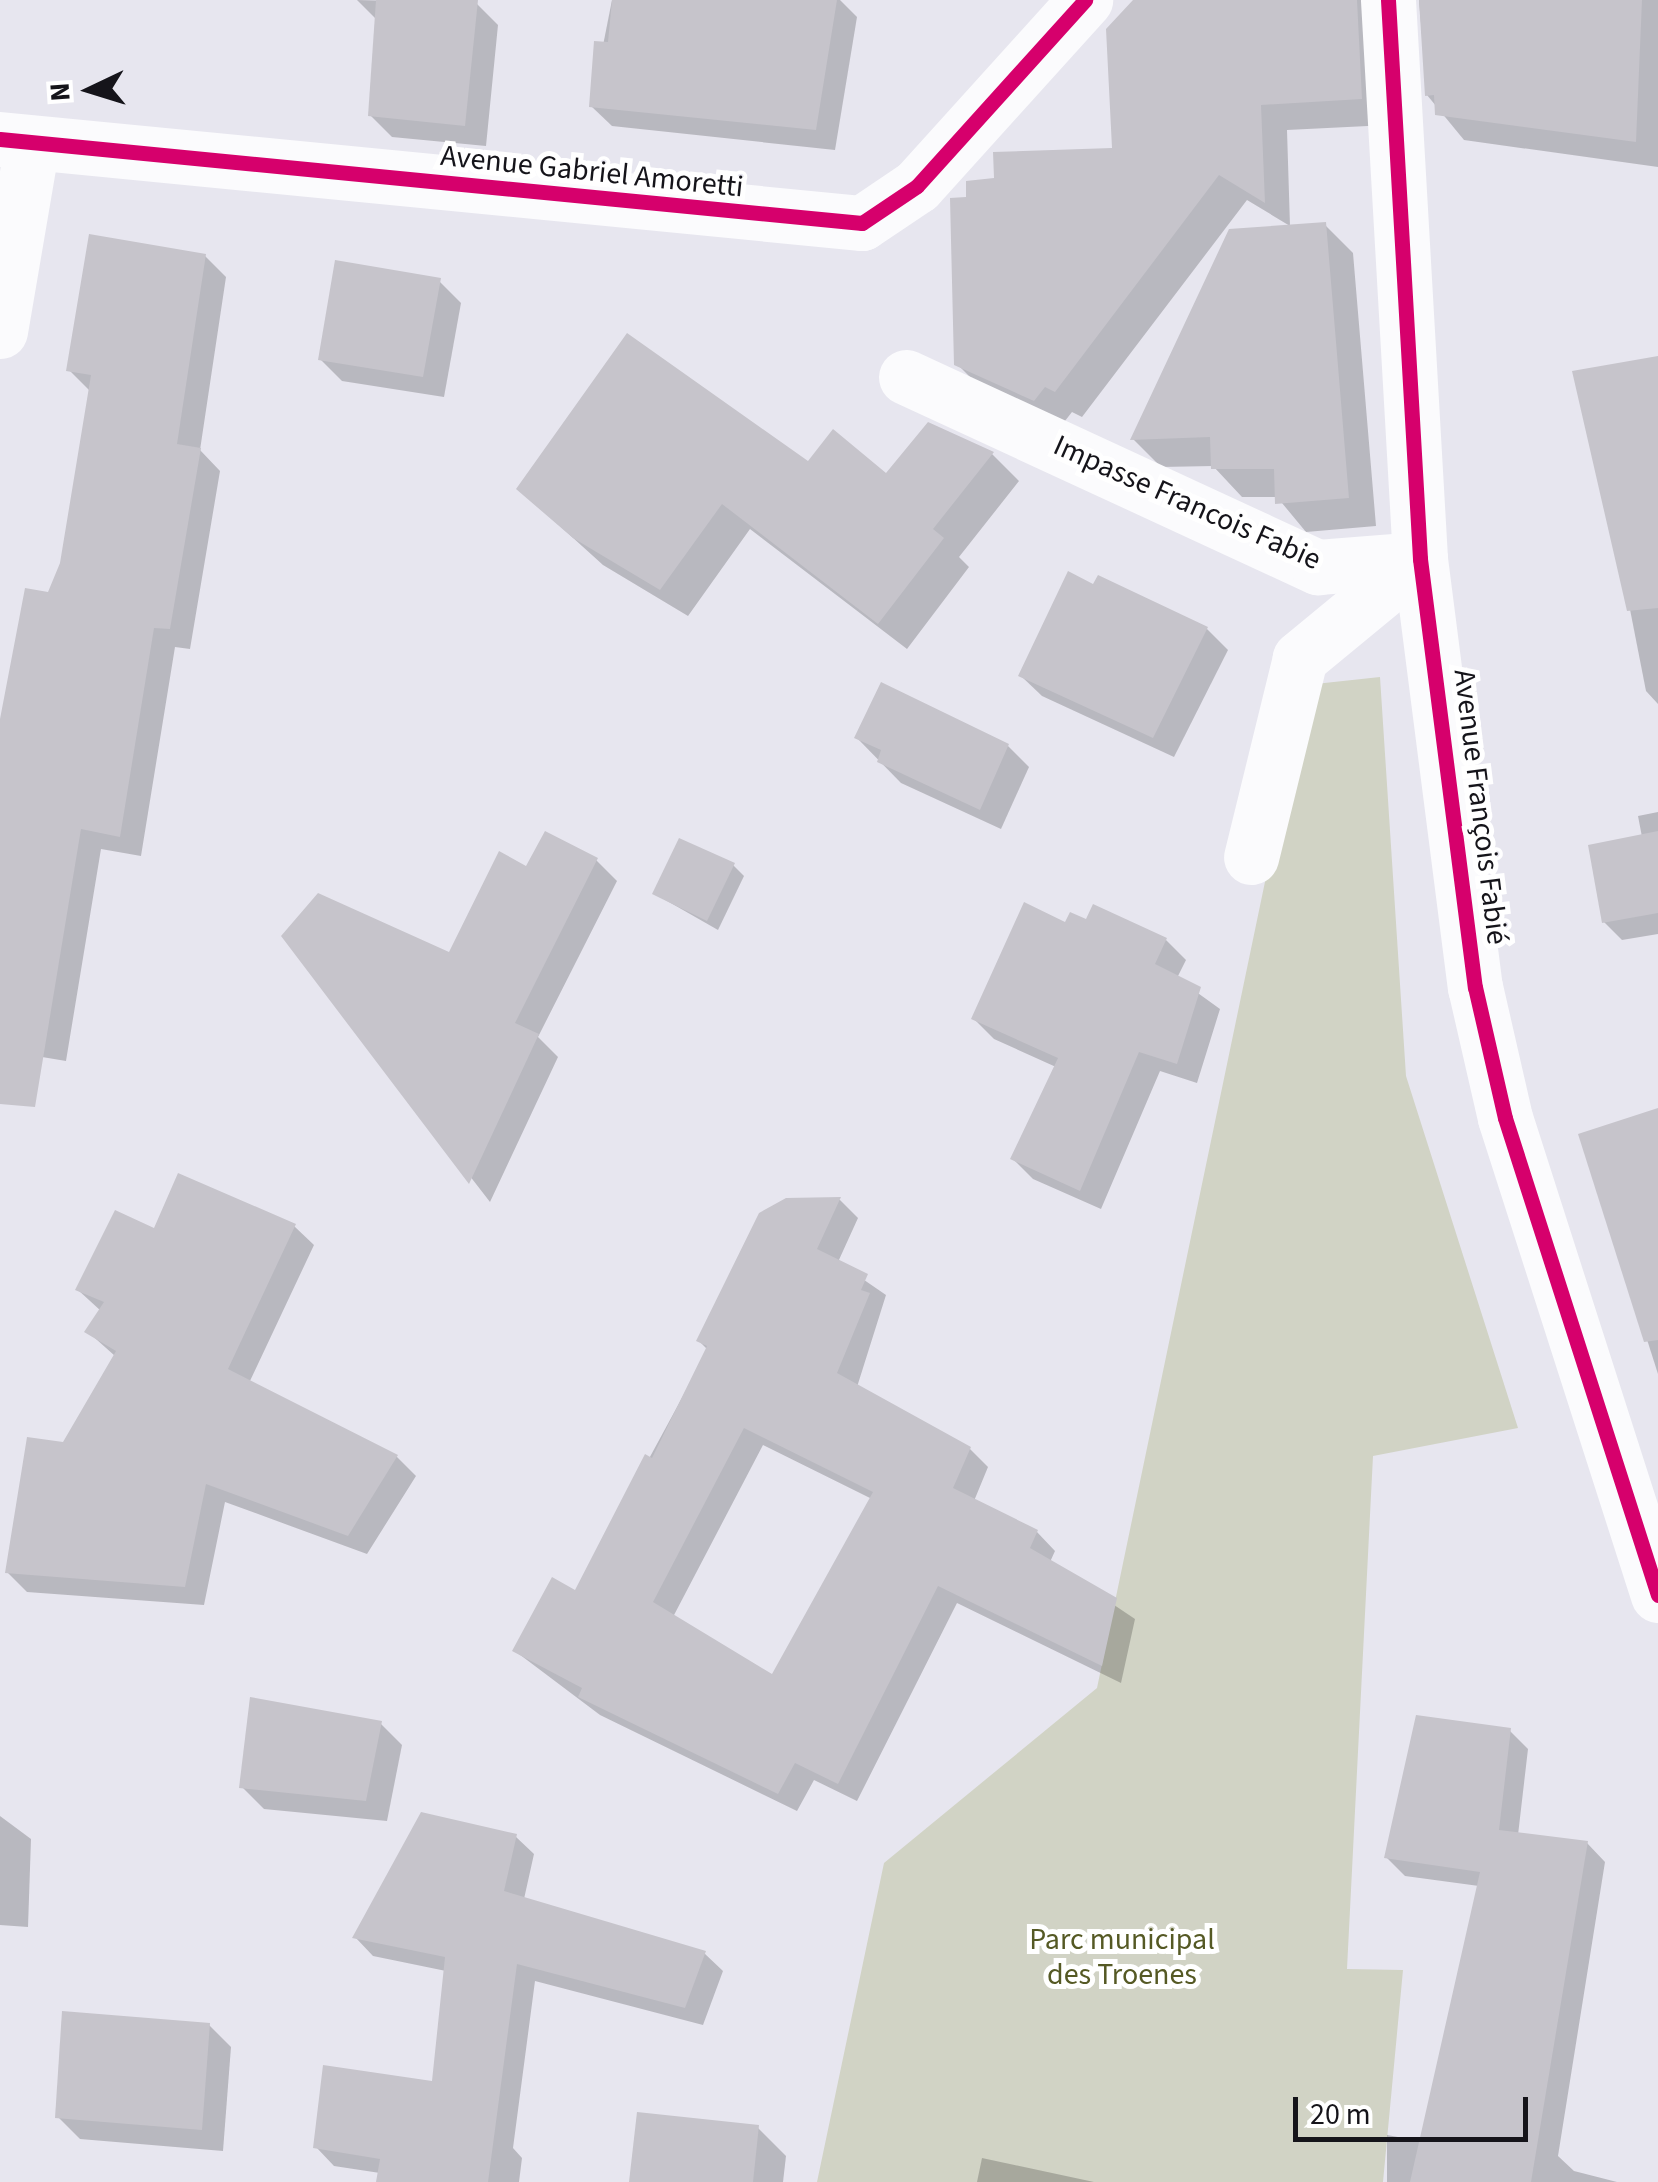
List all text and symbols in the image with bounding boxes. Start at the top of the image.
north arrow [40,40,140,140]
text: N [39,81,81,103]
street label: Avenue Gabriel Amoretti [439,138,745,206]
street label: Impasse Francois Fabie [1048,428,1326,578]
street label: Avenue François Fabié [1445,667,1515,947]
park label: Parc municipal des Troenes [1029,1922,1215,1992]
scale bar [1298,2077,1533,2139]
text: 20 m [1310,2093,1371,2136]

